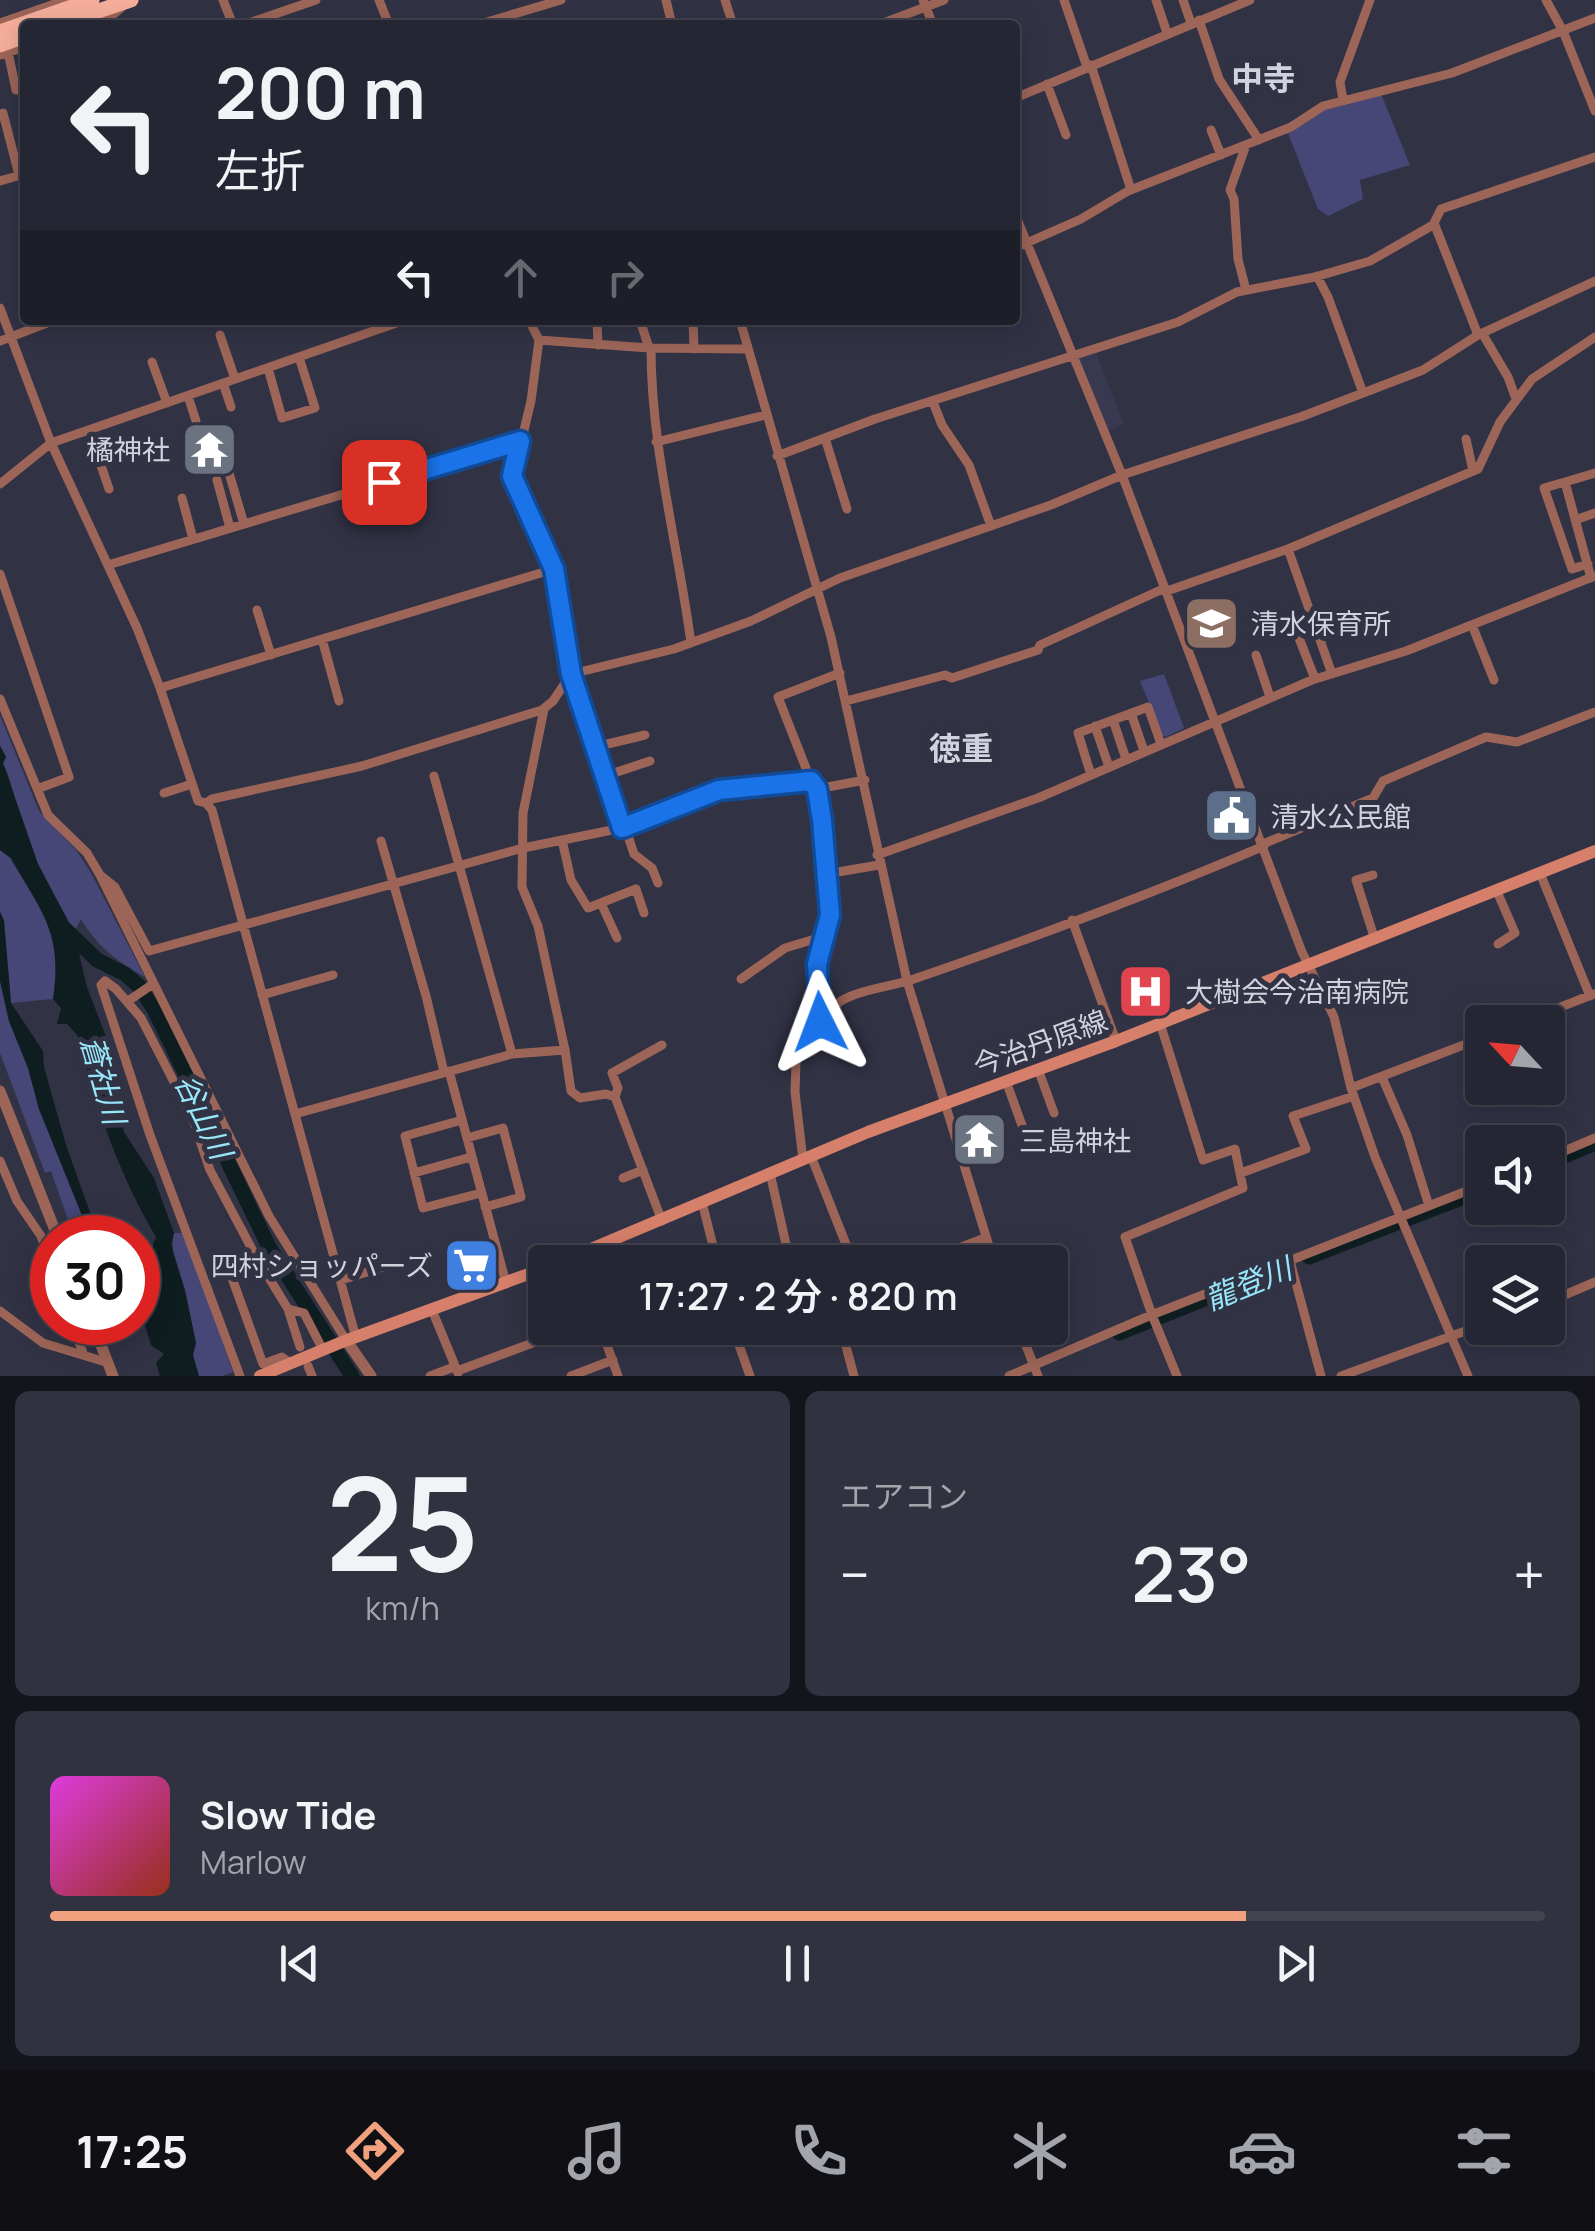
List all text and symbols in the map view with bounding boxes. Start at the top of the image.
text: 200 m [215,44,426,140]
district label: 中寺 [1231,56,1295,100]
icon: left [50,60,180,190]
text: 左折 [215,139,305,201]
icon: left [388,250,443,305]
icon: ahead [493,250,548,305]
icon: right [598,250,653,305]
temple icon: 橘神社 [179,419,239,479]
place label: 橘神社 [86,430,170,468]
pin [342,440,427,525]
icon: arrive [357,455,412,510]
school or university icon: 清水保育所 [1182,593,1242,653]
place label: 清水保育所 [1251,604,1391,642]
district label: 徳重 [929,726,993,770]
public building icon: 清水公民館 [1202,786,1262,846]
place label: 清水公民館 [1271,797,1411,835]
hospital icon: 大樹会今治南病院 [1116,961,1176,1021]
position arrow [768,970,872,1074]
place label: 大樹会今治南病院 [1185,972,1409,1010]
street label: 今治丹原線 [968,1000,1112,1084]
north arrow [1465,1005,1565,1105]
map controls [1465,1005,1565,1345]
water label: 蒼社川 [72,1031,137,1132]
water label: 谷山川 [166,1067,243,1168]
temple icon: 三島神社 [950,1110,1010,1170]
place label: 三島神社 [1019,1121,1131,1159]
button: sound [1465,1125,1565,1225]
speed limit sign: 30 [30,1215,160,1345]
supermarket icon: 四村ショッパーズ [442,1235,502,1295]
button: layers [1465,1245,1565,1345]
place label: 四村ショッパーズ [210,1246,433,1284]
water label: 龍登川 [1199,1246,1300,1319]
text: 17:27 · 2 分 · 820 m [639,1269,957,1321]
text: 25 [326,1432,479,1610]
text: エアコン [840,1474,968,1518]
text: 23° [1131,1522,1252,1625]
text: − [840,1536,870,1612]
text: + [1513,1536,1545,1612]
text: km/h [365,1586,440,1630]
text: Slow Tide [200,1788,377,1840]
text: Marlow [200,1840,307,1884]
icon: previous [272,1936,327,1991]
icon: pause [770,1936,825,1991]
icon: next [1268,1936,1323,1991]
icon: directions [340,2116,410,2186]
icon: music [562,2116,632,2186]
icon: phone [784,2116,854,2186]
icon: climate [1005,2116,1075,2186]
icon: car [1227,2116,1297,2186]
icon: filters [1449,2116,1519,2186]
text: 17:25 [76,2120,188,2182]

